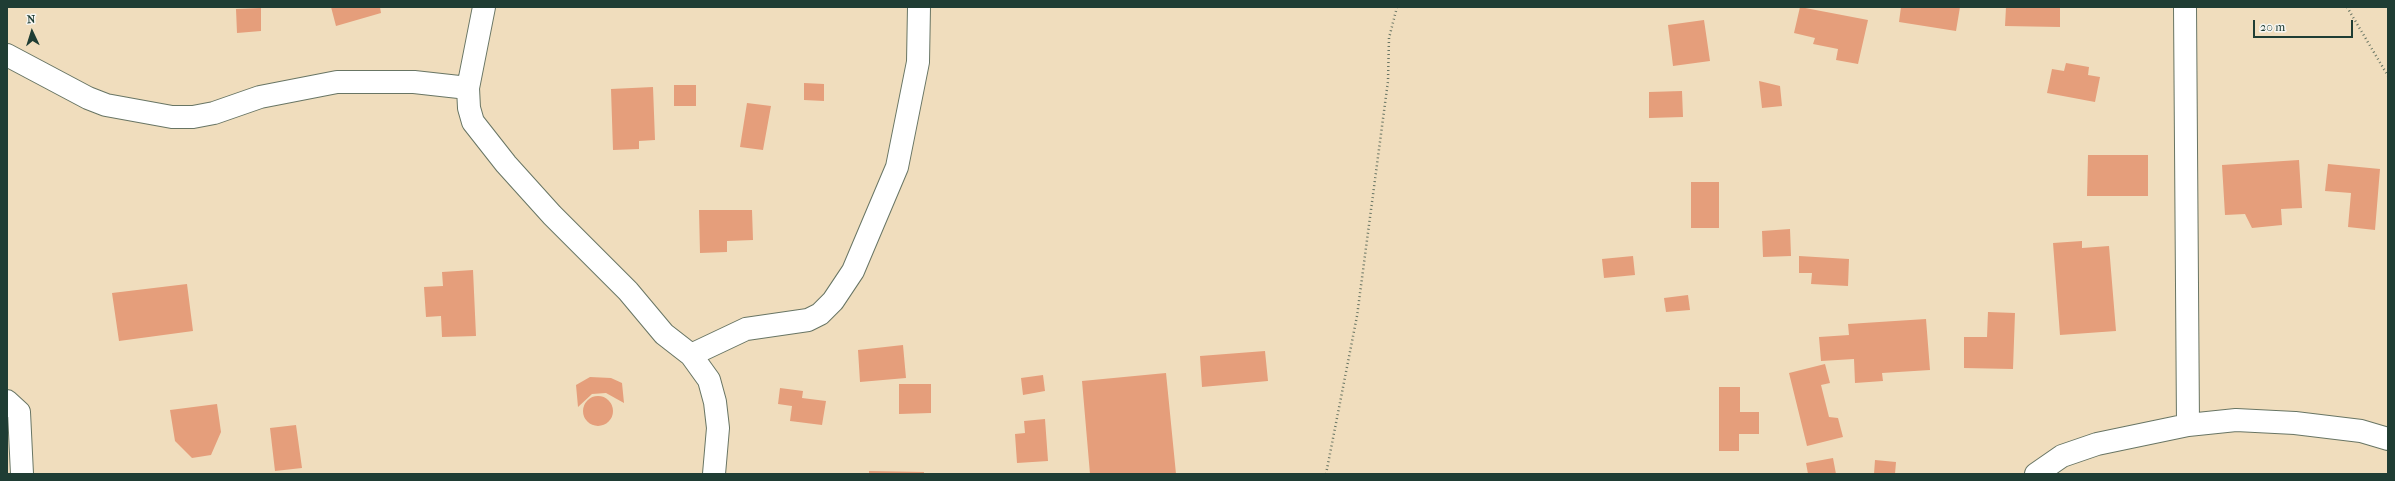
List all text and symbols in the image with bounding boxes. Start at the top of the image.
north arrow [12,12,52,52]
scale bar [2255,12,2355,38]
text: N [26,13,36,26]
text: 20 m [2260,20,2285,34]

